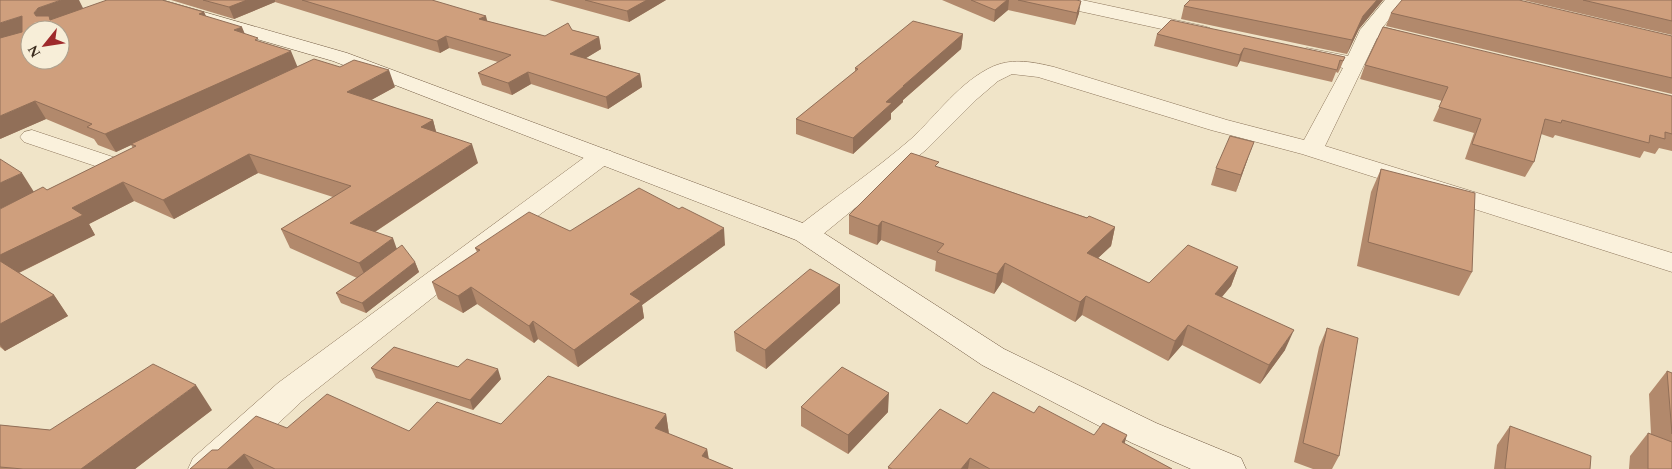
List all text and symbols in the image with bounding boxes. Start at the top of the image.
north arrow [20,20,70,70]
text: N [22,41,46,61]

